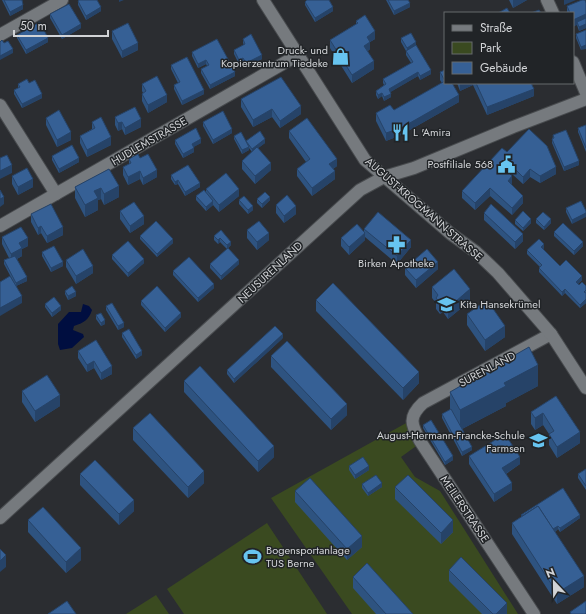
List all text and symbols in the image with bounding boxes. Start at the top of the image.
scale bar [14,12,108,38]
legend [444,12,574,84]
text: 50 m [20,17,47,35]
text: Straße [480,19,512,37]
text: Park [480,39,502,57]
place label: Druck- und Kopierzentrum Tiedeke [221,42,328,71]
shop icon: Druck- und Kopierzentrum Tiedeke [331,46,351,66]
text: Gebäude [480,59,527,77]
street label: HUDLEMSTRASSE [108,113,190,169]
restaurant icon: L 'Amira [390,122,410,142]
place label: L 'Amira [413,124,451,140]
street label: AUGUST-KROGMANN-STRASSE [362,153,486,265]
public building icon: Postfiliale 568 [496,154,516,174]
place label: Postfiliale 568 [427,156,493,172]
pharmacy icon: Birken Apotheke [386,235,406,255]
street label: NEUSURENLAND [234,237,306,306]
place label: Birken Apotheke [358,255,434,271]
school or university icon: Kita Hansekrümel [437,294,457,314]
place label: Kita Hansekrümel [460,296,541,312]
street label: SURENLAND [456,347,519,391]
place label: August-Hermann-Francke-Schule Farmsen [377,427,525,456]
school or university icon: August-Hermann-Francke-Schule Farmsen [528,431,548,451]
street label: MEILERSTRASSE [437,472,493,546]
place label: Bogensportanlage TUS Berne [266,542,350,571]
sports icon: Bogensportanlage TUS Berne [243,546,263,566]
north arrow [534,562,574,602]
text: N [543,564,557,582]

